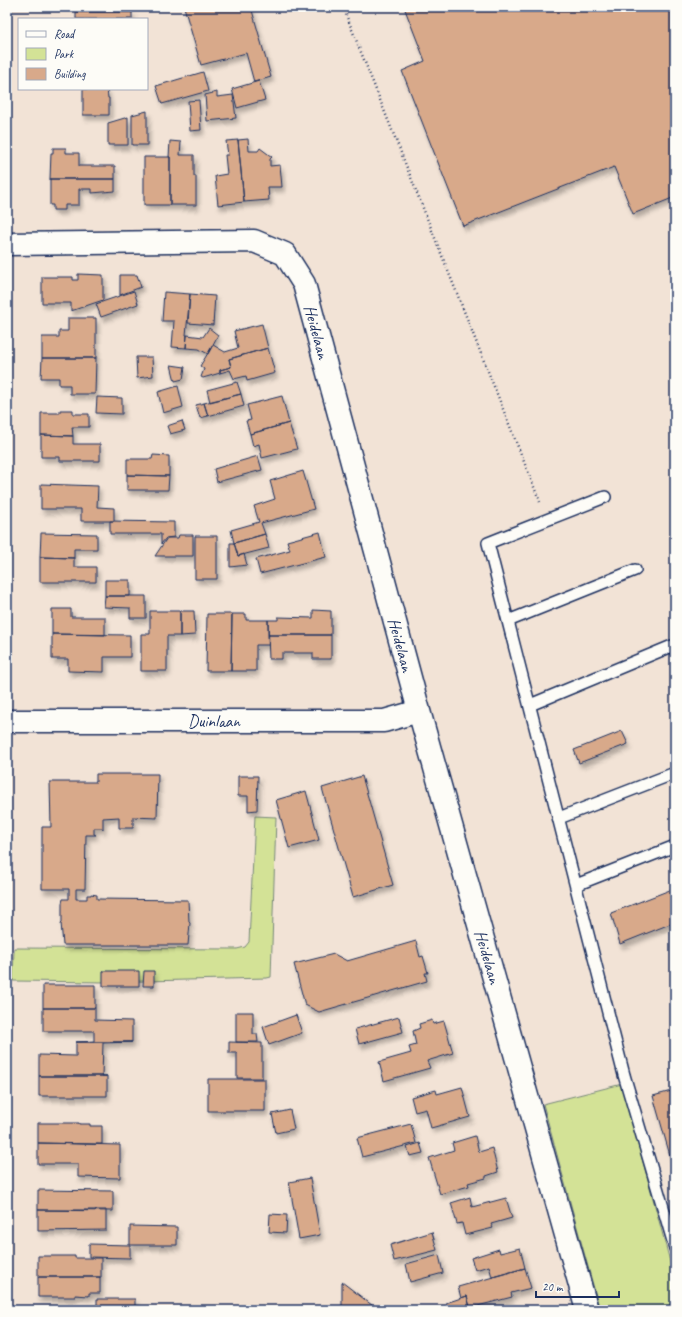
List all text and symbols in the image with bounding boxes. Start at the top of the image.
legend [18,18,148,90]
text: Road [54,26,76,42]
text: Park [54,46,75,62]
text: Building [54,66,86,82]
street label: Heidelaan [299,303,334,363]
street label: Heidelaan [383,616,418,676]
street label: Duinlaan [188,711,241,732]
street label: Heidelaan [470,928,506,988]
scale bar [536,1273,619,1299]
text: 20 m [542,1279,564,1295]

